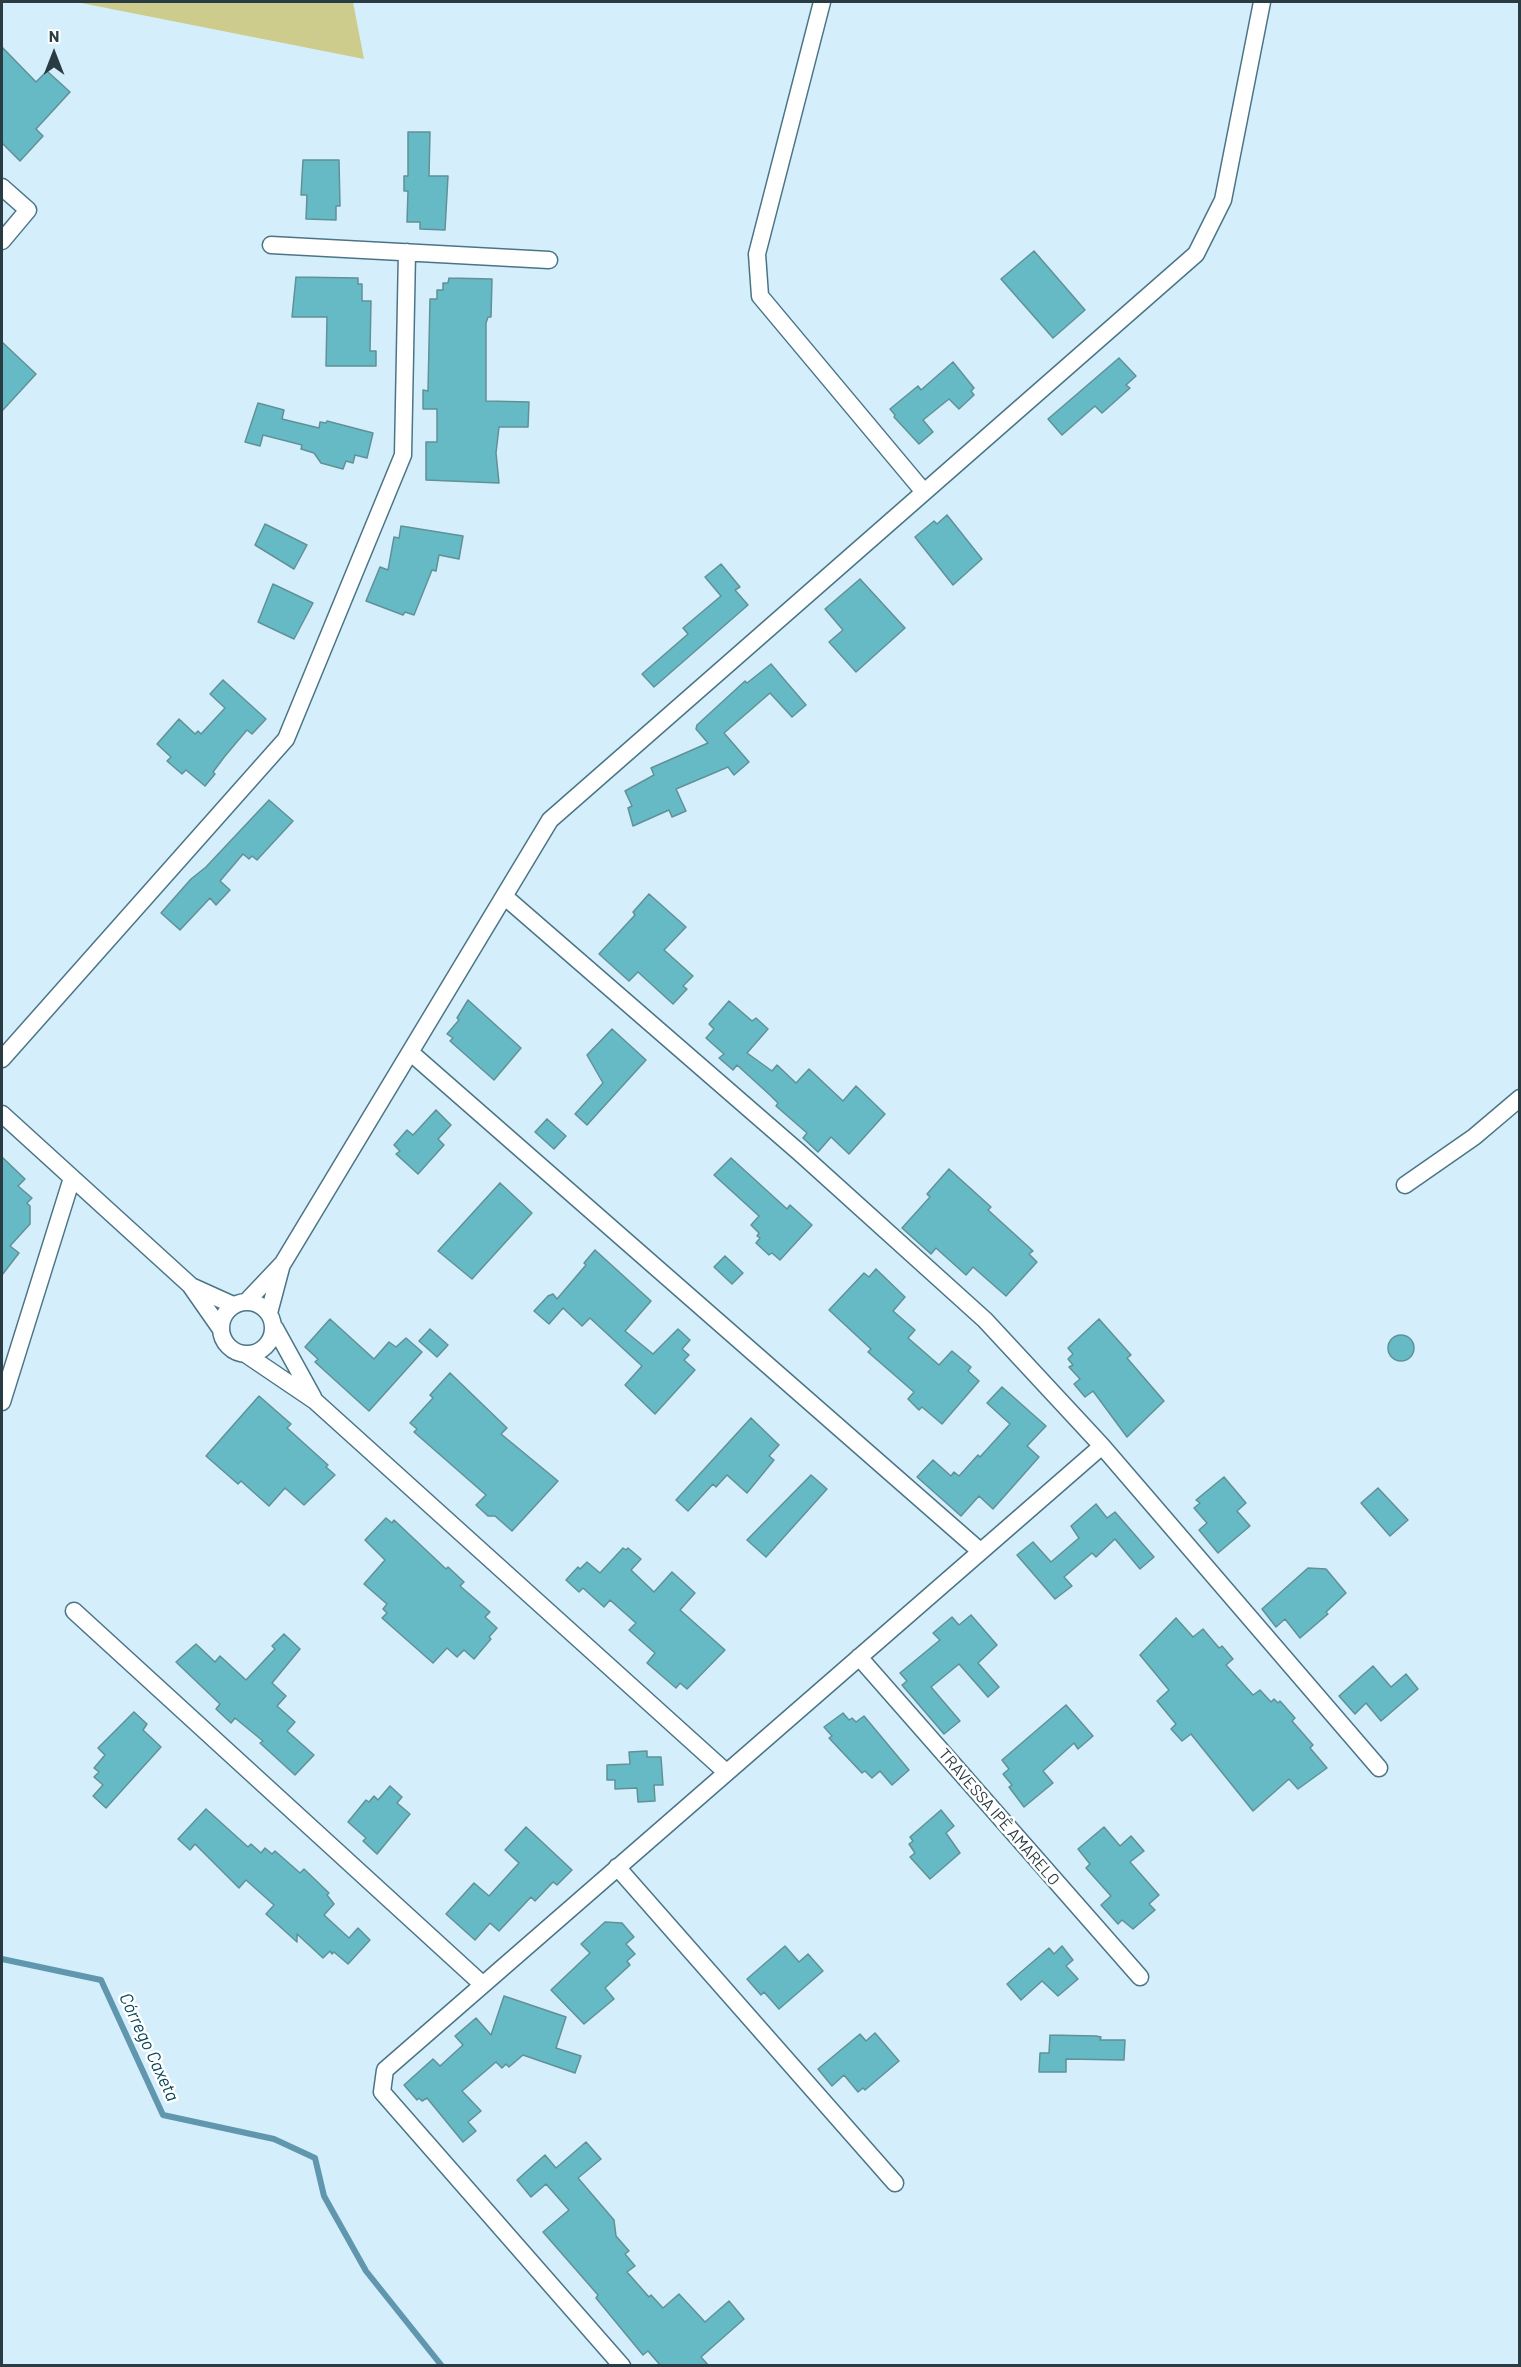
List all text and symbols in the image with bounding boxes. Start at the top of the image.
north arrow [24,24,84,84]
text: N [49,26,59,45]
street label: TRAVESSA IPÊ AMARELO [934,1745,1064,1889]
water label: Córrego Caxeta [114,1989,184,2105]

